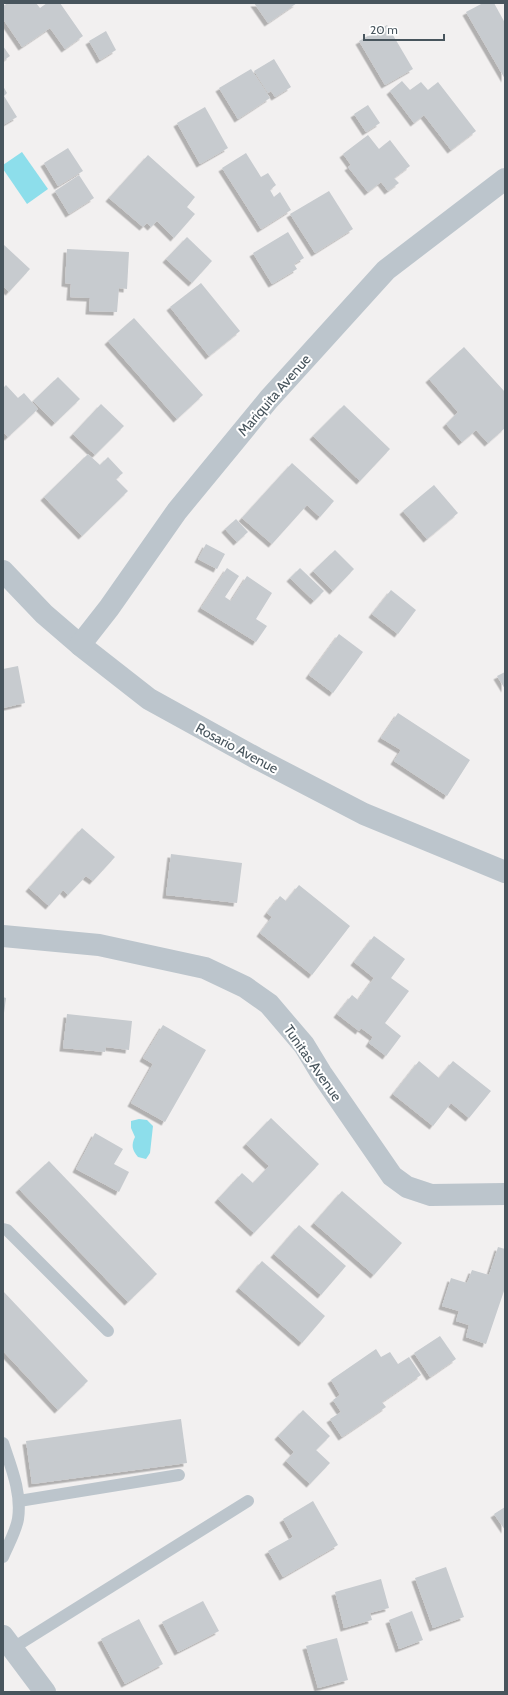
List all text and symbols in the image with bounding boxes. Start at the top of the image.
scale bar [364,16,444,42]
text: 20 m [370,22,398,37]
street label: Mariquita Avenue [234,350,314,440]
street label: Rosario Avenue [193,719,281,777]
street label: Tunitas Avenue [280,1021,346,1105]

